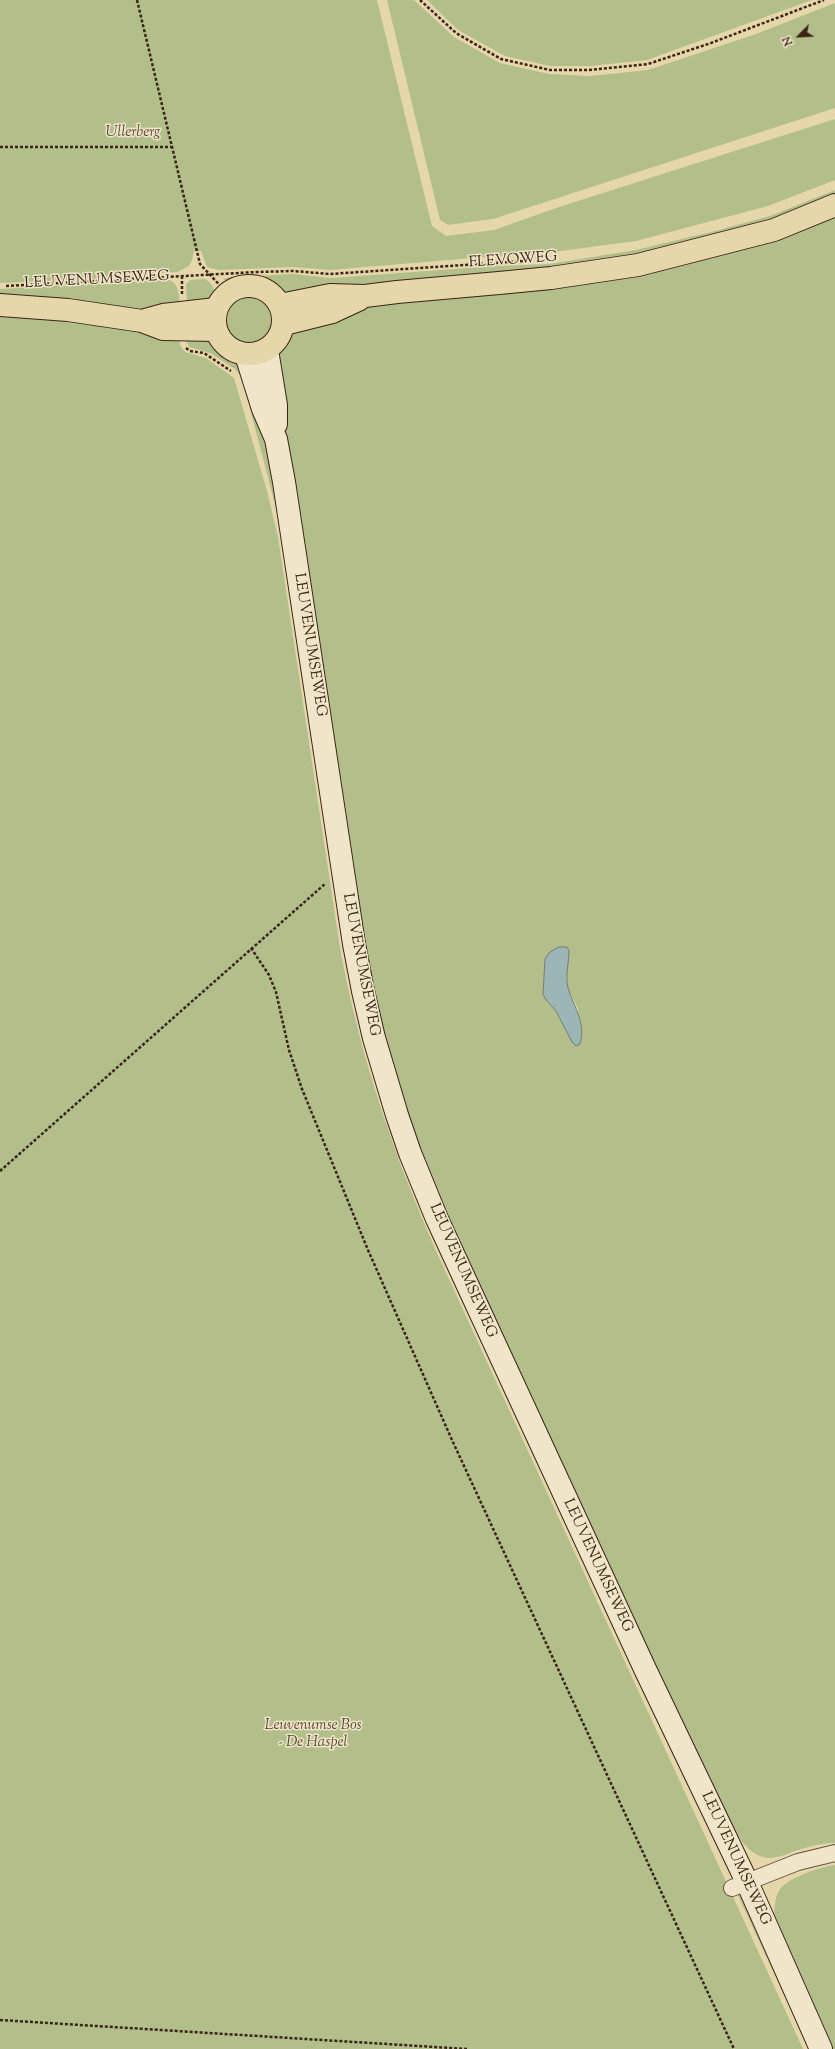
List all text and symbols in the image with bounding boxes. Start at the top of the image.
north arrow [779,16,819,56]
text: N [779,34,797,48]
park label: Ullerberg [106,124,160,142]
street label: FLEVOWEG [468,249,558,273]
street label: LEUVENUMSEWEG [24,268,170,294]
street label: LEUVENUMSEWEG [289,572,329,718]
street label: LEUVENUMSEWEG [337,892,383,1038]
street label: LEUVENUMSEWEG [424,1201,500,1341]
street label: LEUVENUMSEWEG [558,1496,636,1636]
park label: Leuvenumse Bos - De Haspel [265,1717,361,1752]
street label: LEUVENUMSEWEG [696,1789,774,1929]

